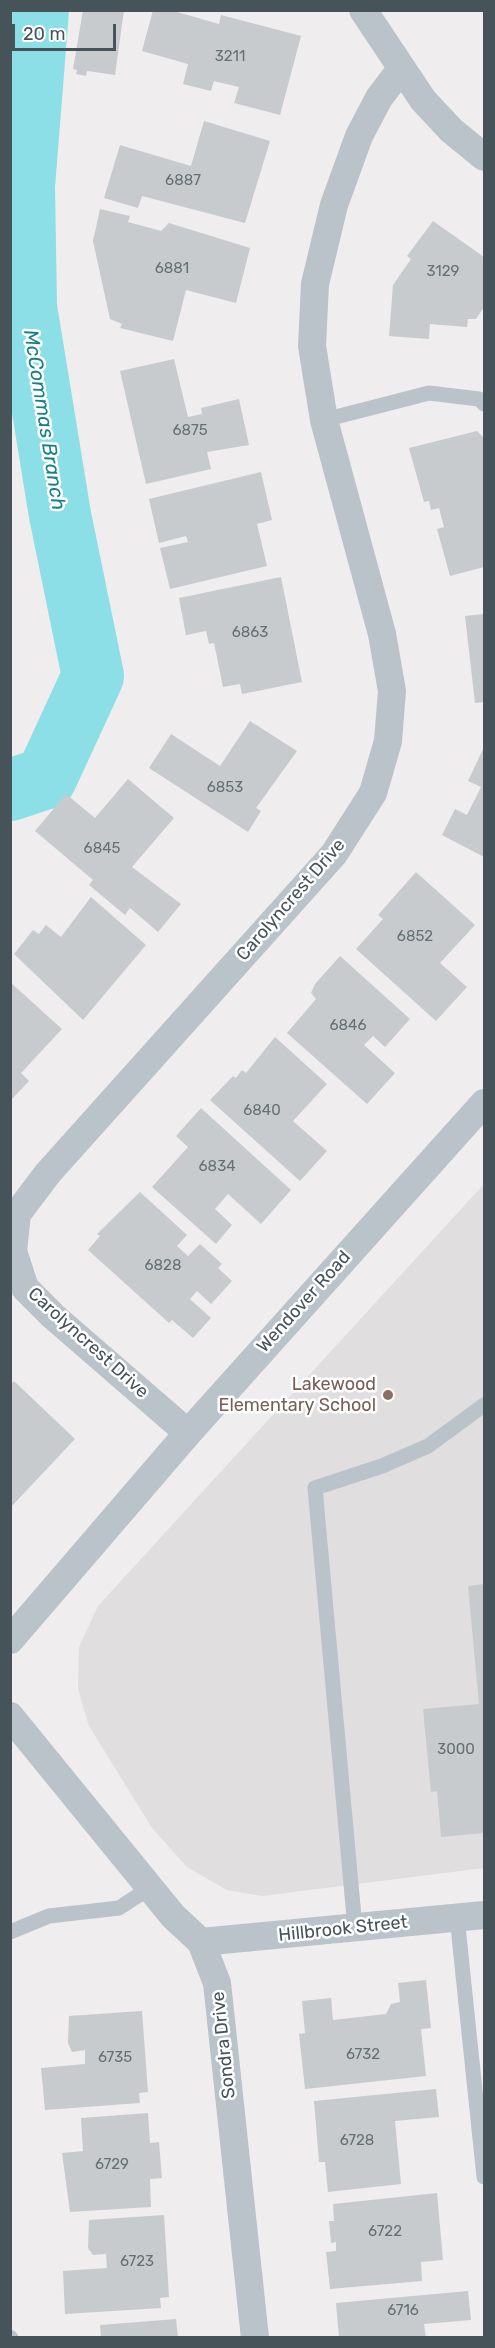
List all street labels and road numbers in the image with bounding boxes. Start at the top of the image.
street label: Carolyncrest Drive [232,835,350,965]
street label: Wendover Road [253,1247,355,1357]
street label: Carolyncrest Drive [23,1283,153,1403]
street label: Hillbrook Street [277,1911,409,1947]
street label: Sondra Drive [208,1990,240,2100]

